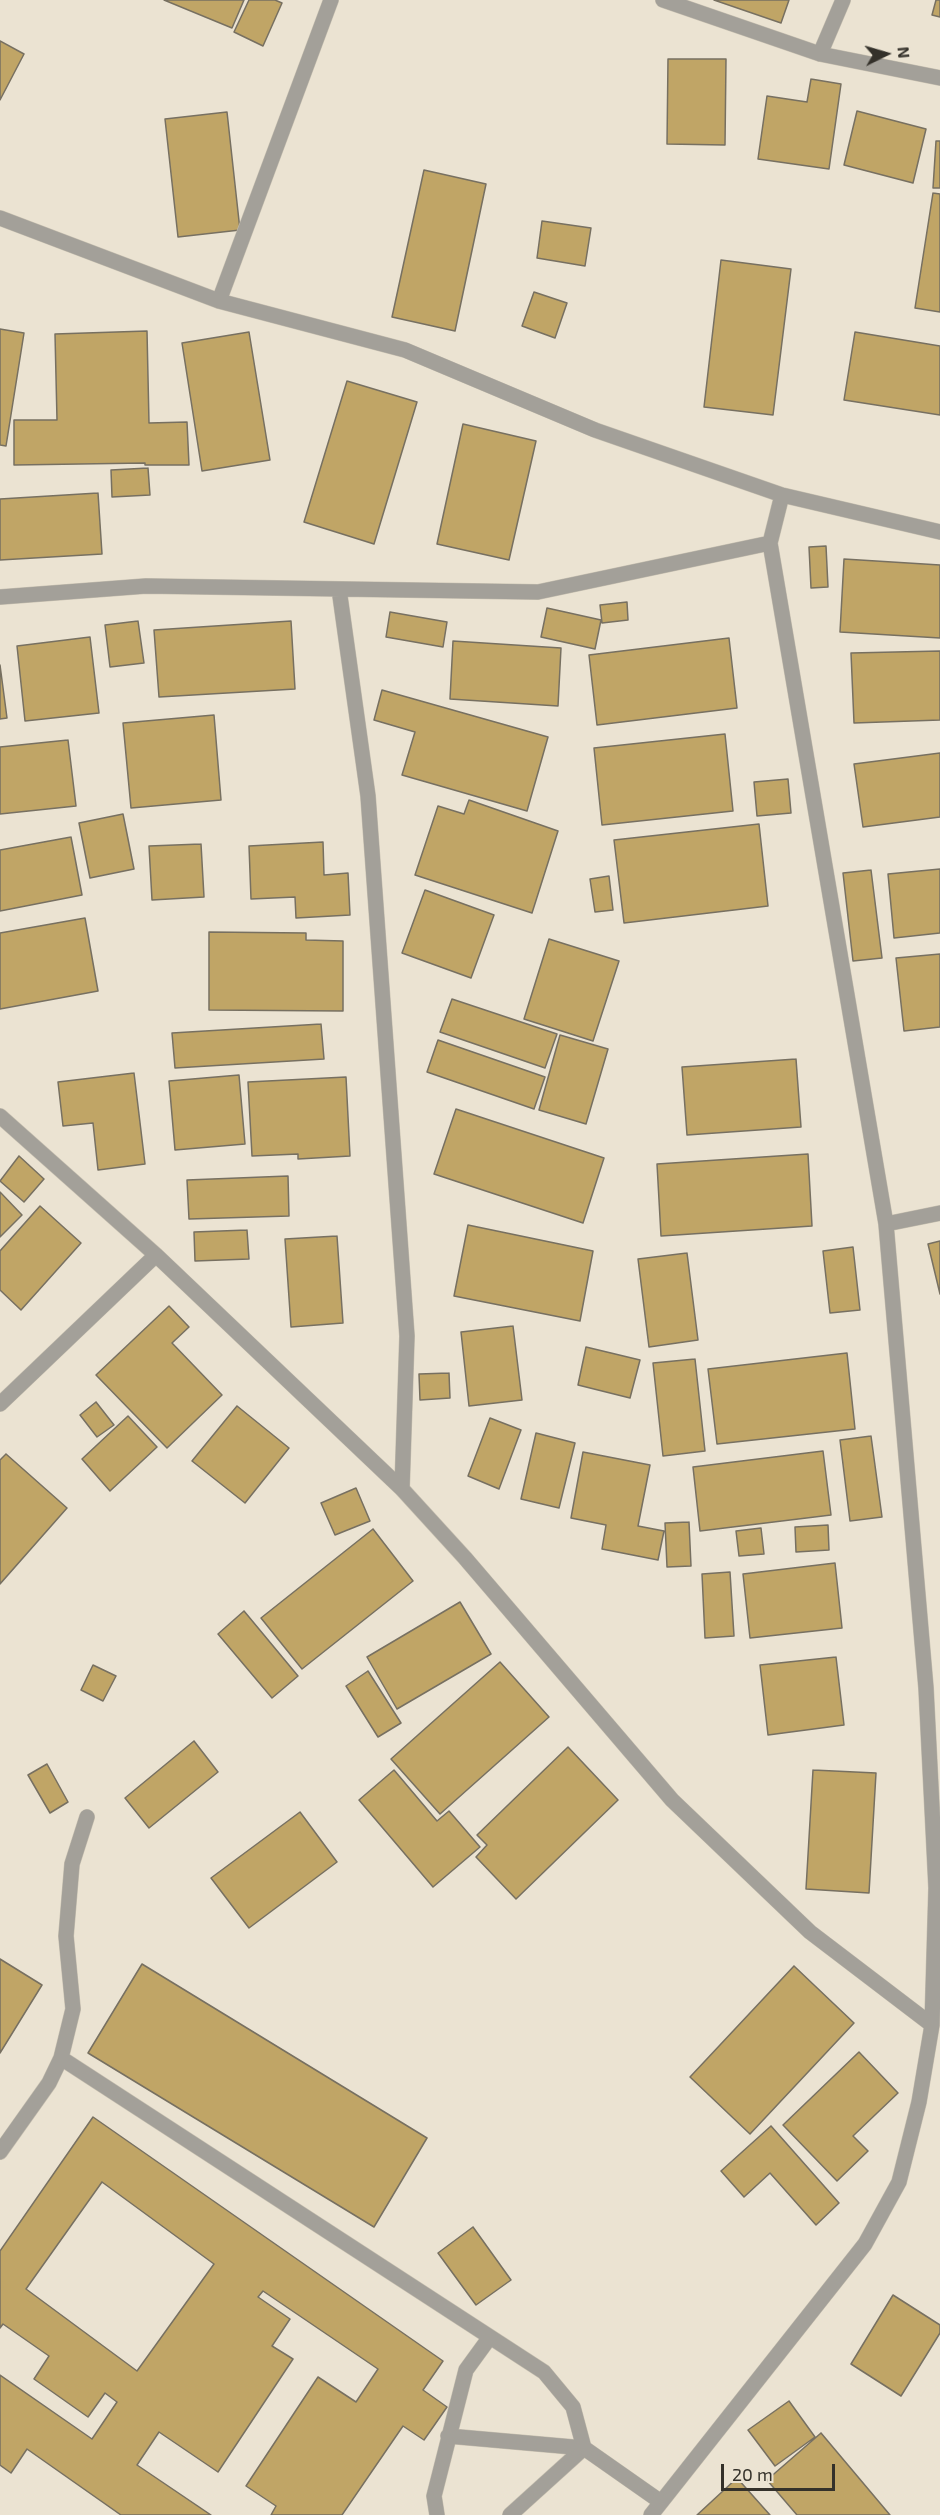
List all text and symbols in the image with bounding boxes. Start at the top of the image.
north arrow [856,24,916,84]
text: N [894,46,914,59]
scale bar [724,2452,838,2490]
text: 20 m [732,2463,773,2485]

